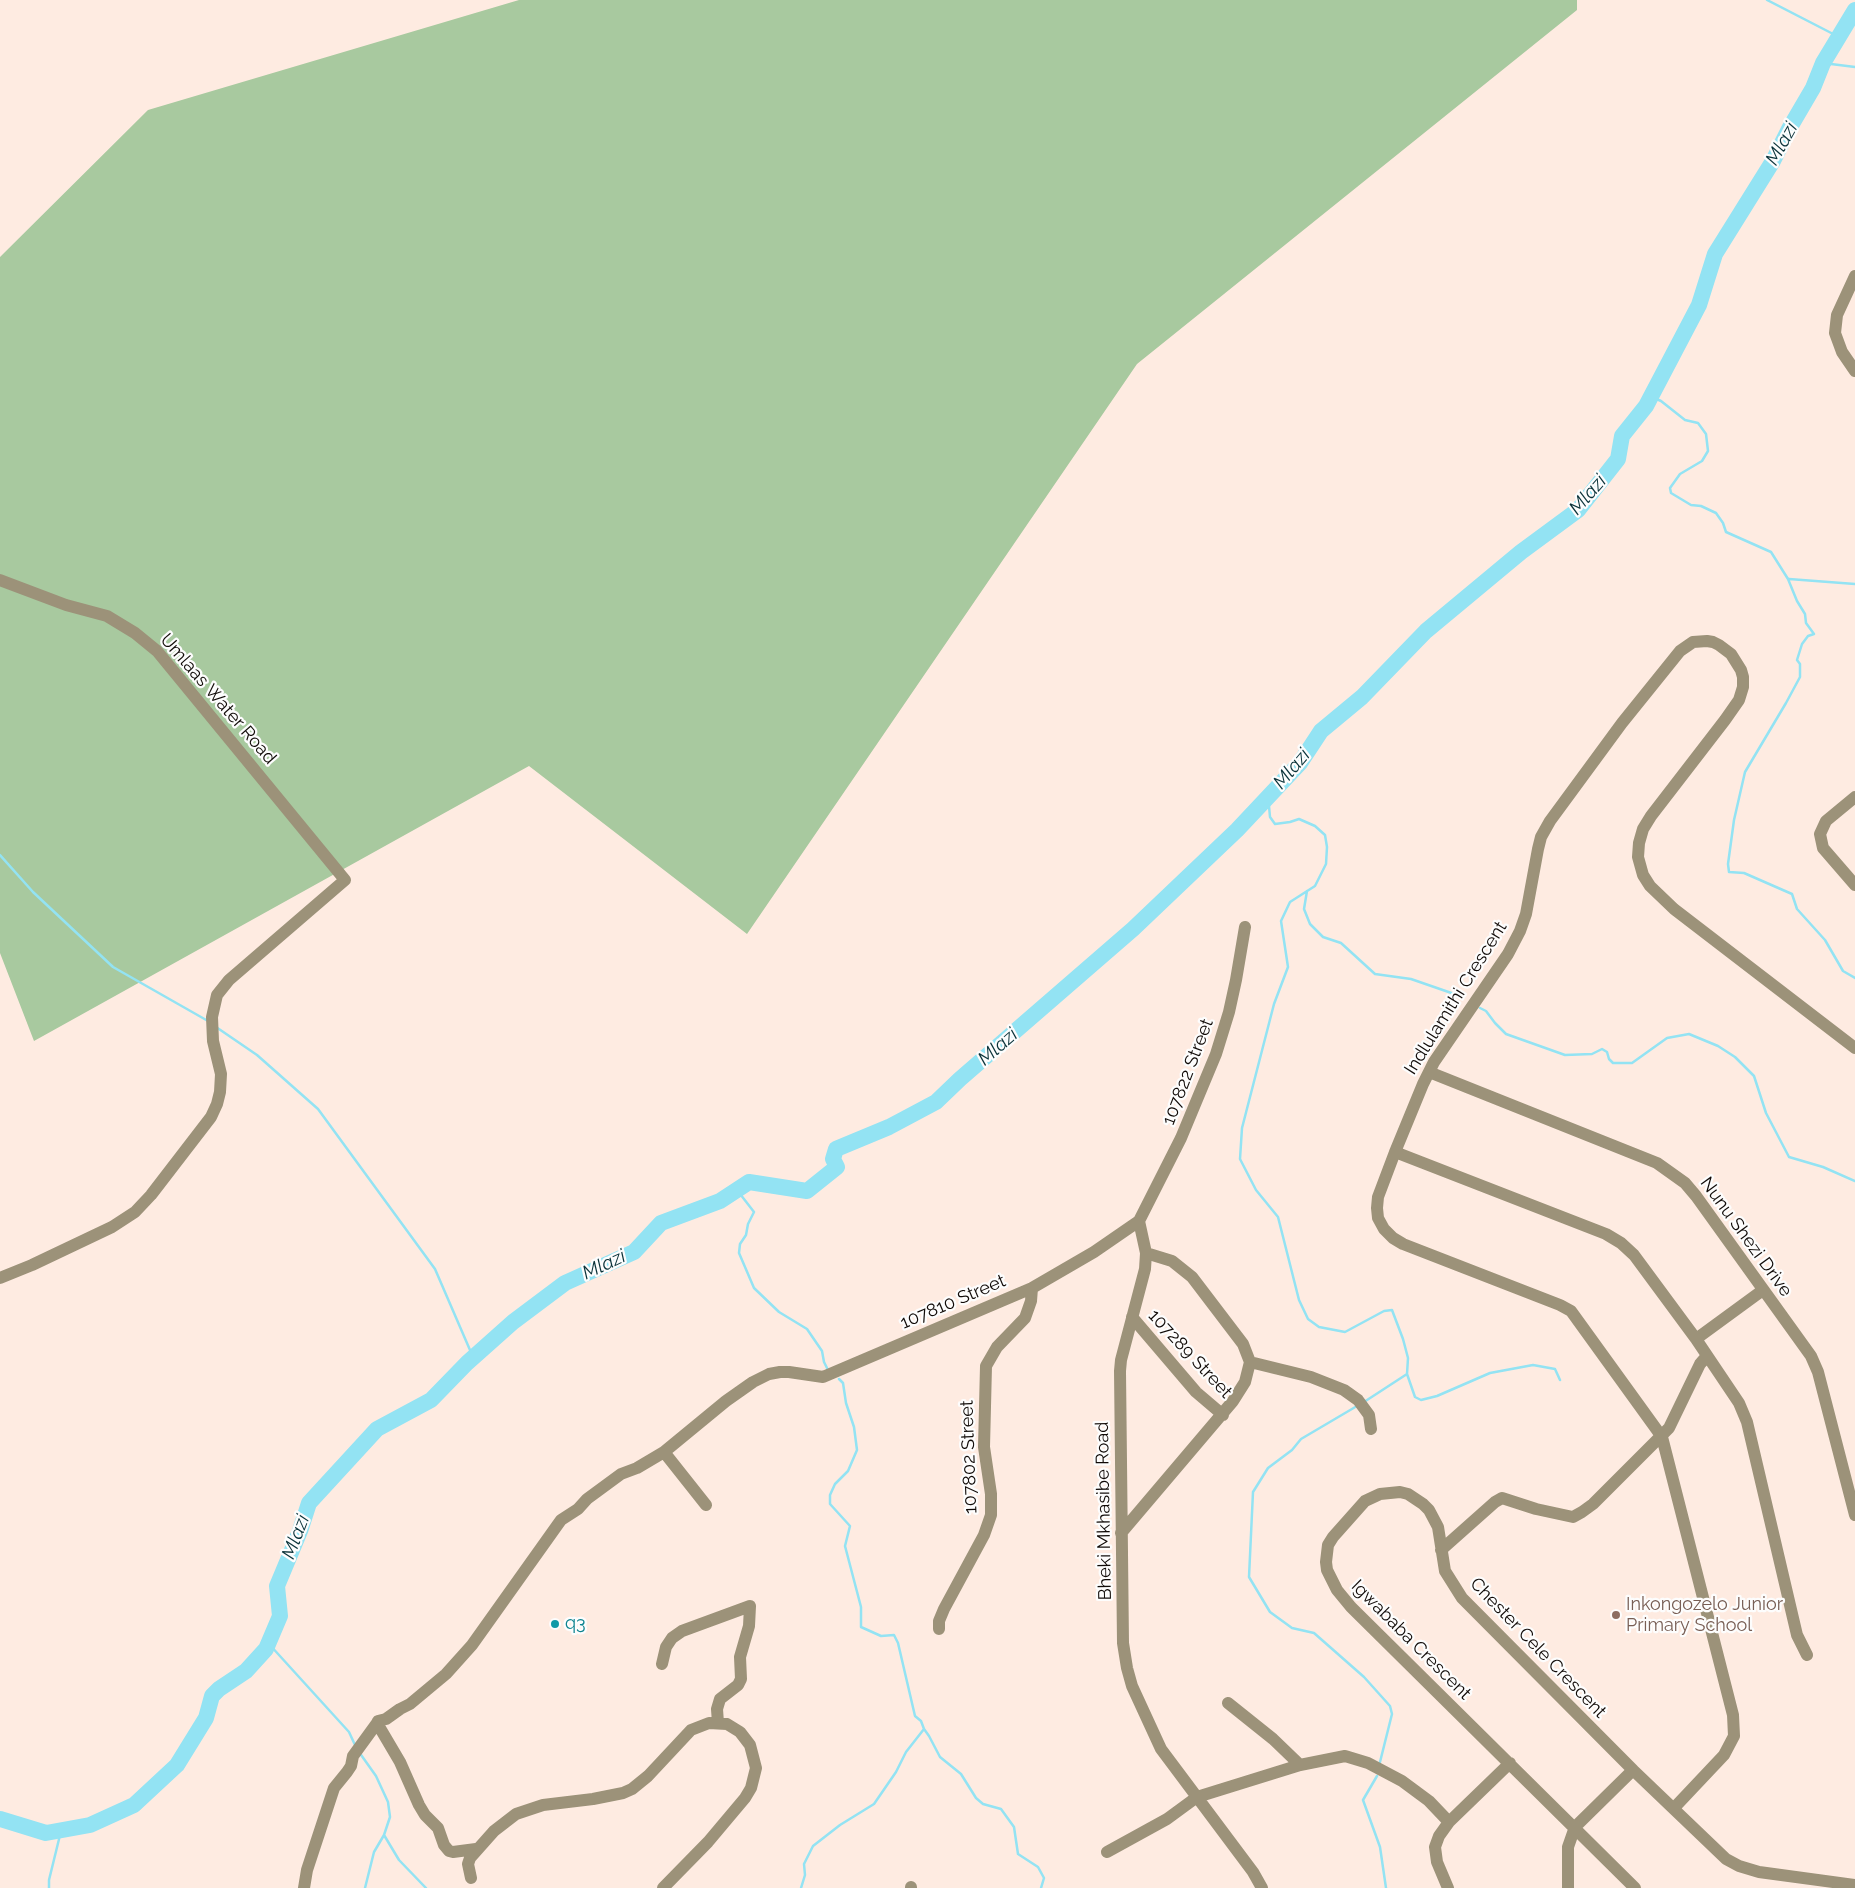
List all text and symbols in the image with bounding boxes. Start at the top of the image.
water label: Mlazi [1761,119,1803,169]
water label: Mlazi [1565,470,1611,520]
street label: Umlaas Water Road [155,629,281,769]
water label: Mlazi [1269,744,1315,794]
street label: Indlulamithi Crescent [1400,917,1512,1079]
street label: 107822 Street [1158,1016,1218,1128]
water label: Mlazi [973,1024,1023,1070]
street label: Nunu Shezi Drive [1695,1173,1797,1301]
water label: Mlazi [579,1245,629,1285]
street label: 107810 Street [897,1270,1009,1334]
street label: 107289 Street [1143,1305,1237,1403]
street label: 107802 Street [956,1400,982,1514]
street label: Bheki Mkhasibe Road [1092,1421,1116,1601]
water label: Mlazi [277,1512,315,1562]
street label: Chester Cele Crescent [1465,1573,1611,1723]
street label: Igwababa Crescent [1347,1576,1475,1704]
place label: Inkongozelo Junior Primary School [1626,1594,1783,1636]
marker: Inkongozelo Junior Primary School [1610,1609,1622,1621]
place label: q3 [565,1613,586,1635]
marker: q3 [549,1618,561,1630]

